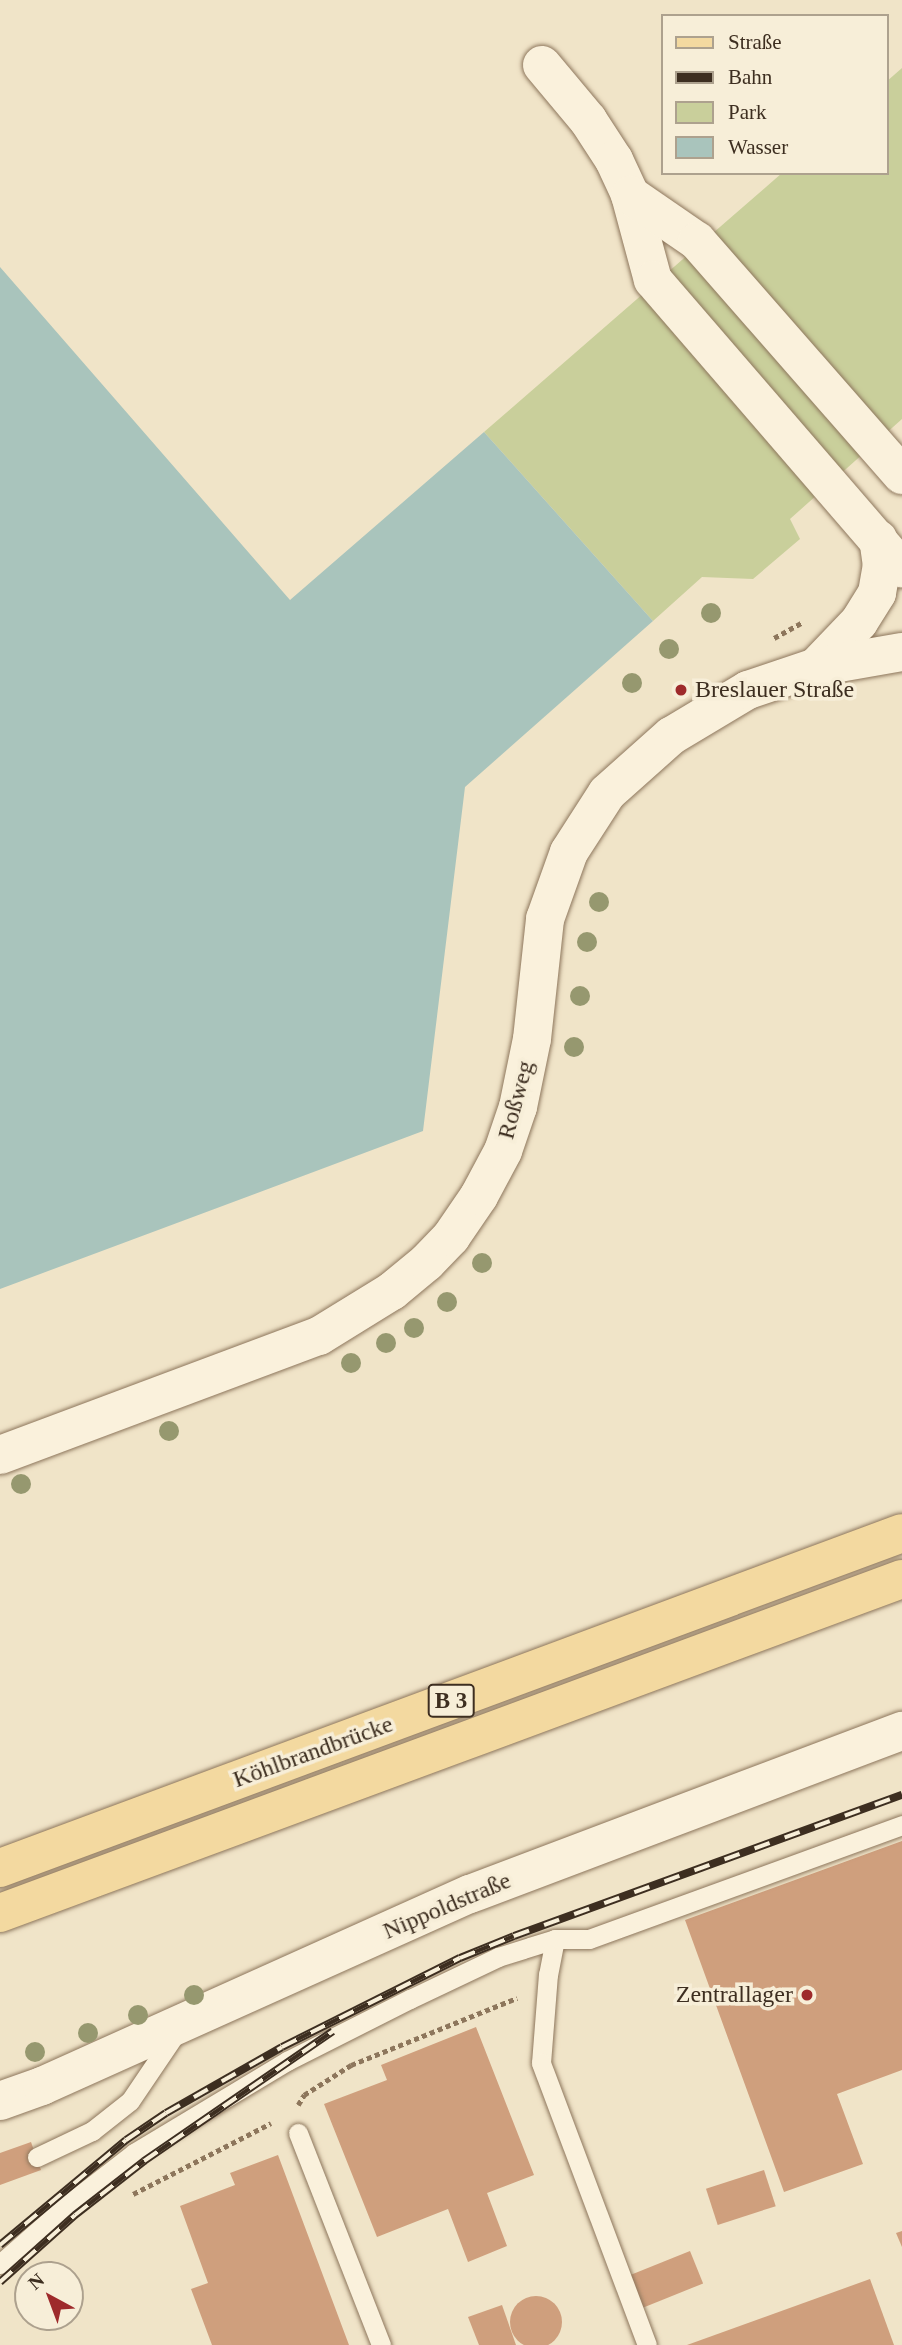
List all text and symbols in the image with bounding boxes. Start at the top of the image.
legend [660,14,888,175]
text: Straße [728,30,782,54]
text: Bahn [728,65,772,89]
text: Park [728,100,767,124]
text: Wasser [728,135,788,159]
place label: Breslauer Straße [695,676,854,704]
marker: Breslauer Straße [673,682,689,698]
street label: Roßweg [492,1058,540,1142]
road number: B 3 [426,1682,476,1720]
street label: Köhlbrandbrücke [229,1710,397,1794]
street label: Nippoldstraße [379,1866,515,1946]
place label: Zentrallager [676,1981,793,2009]
marker: Zentrallager [799,1987,815,2003]
north arrow [14,2261,84,2331]
text: N [24,2269,48,2294]

